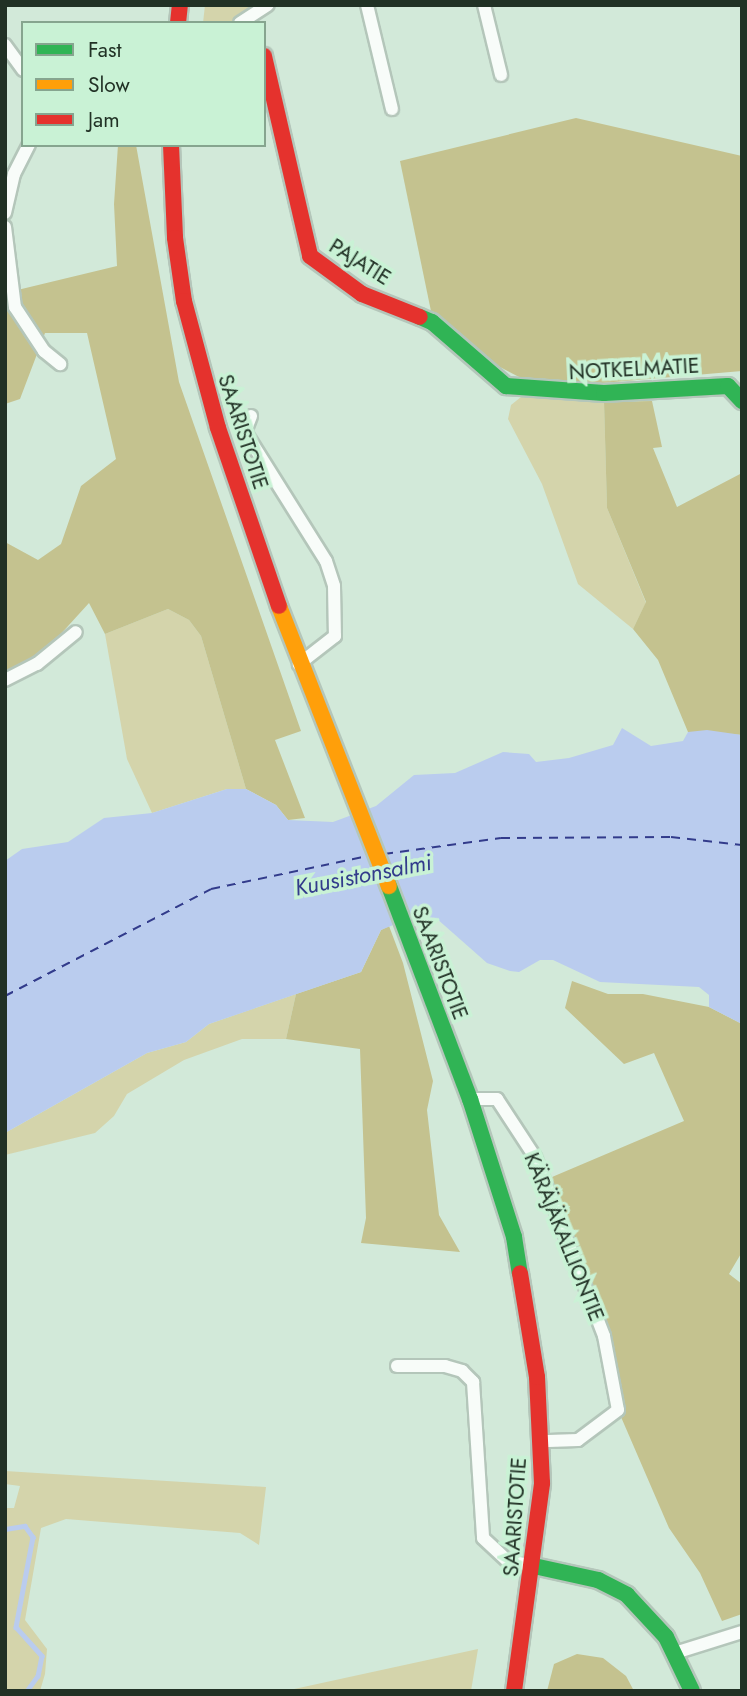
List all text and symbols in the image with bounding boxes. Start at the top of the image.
legend [21,21,266,147]
text: Fast [88,35,121,65]
text: Slow [88,70,130,100]
text: Jam [88,105,120,135]
street label: PAJATIE [325,233,395,291]
street label: NOTKELMATIE [568,353,700,385]
street label: SAARISTOTIE [213,371,273,493]
water label: Kuusistonsalmi [292,848,434,902]
street label: SAARISTOTIE [407,903,473,1023]
street label: KÄRÄJÄKALLIONTIE [519,1149,609,1325]
street label: SAARISTOTIE [498,1457,532,1577]

